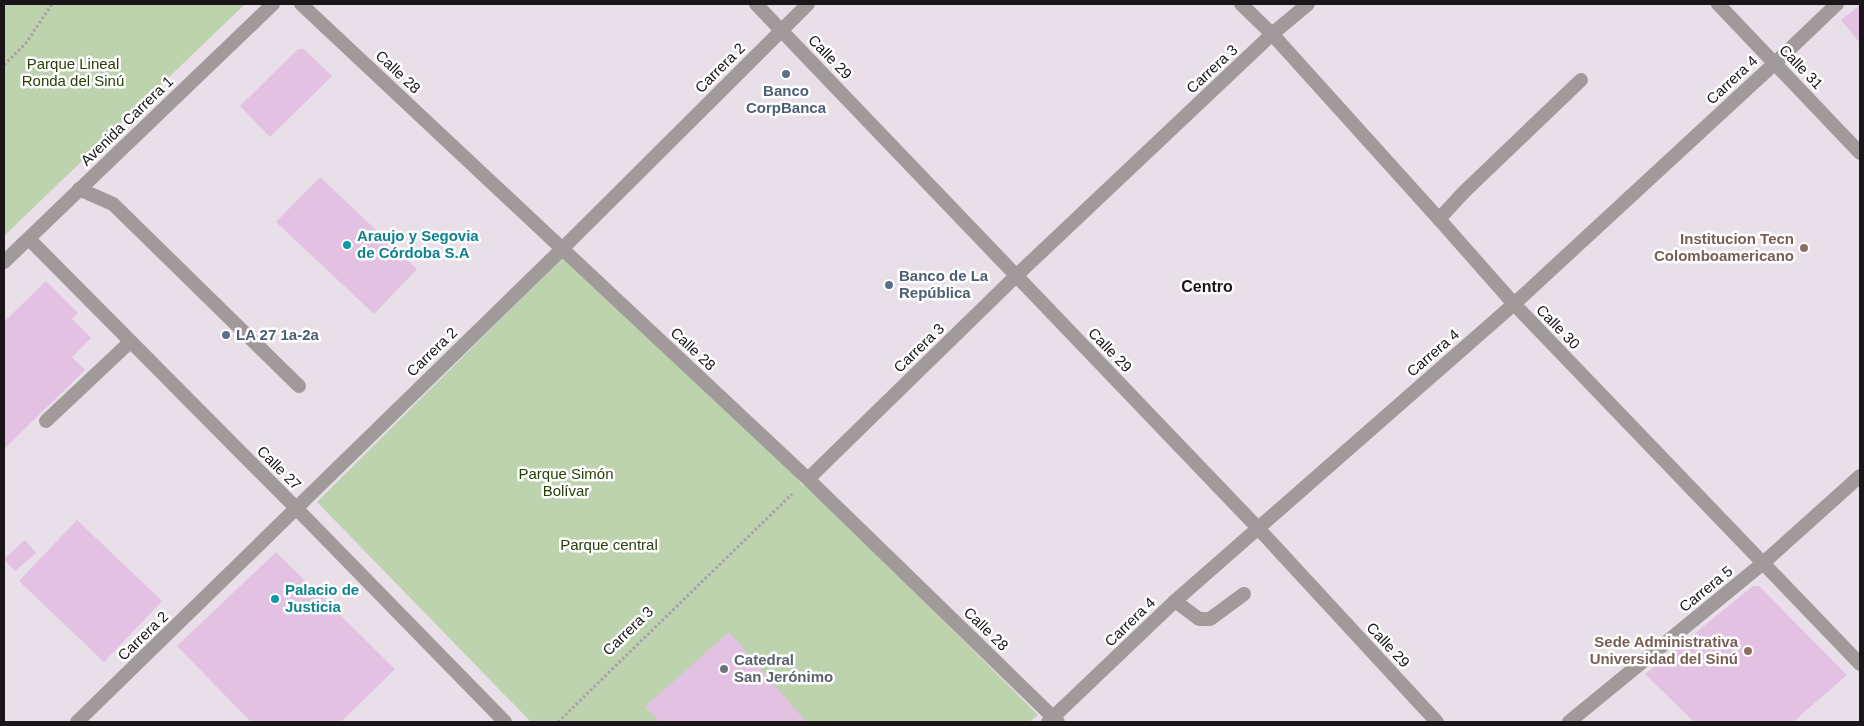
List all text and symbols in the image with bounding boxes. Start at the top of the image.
street label: Calle 29 [805,31,856,82]
street label: Carrera 2 [691,39,748,96]
street label: Carrera 3 [1183,41,1241,96]
street label: Calle 31 [1776,41,1827,92]
street label: Calle 28 [372,47,424,97]
street label: Carrera 4 [1703,52,1761,107]
park label: Parque Lineal Ronda del Sinú [22,55,124,89]
marker: Banco CorpBanca [780,68,792,80]
street label: Avenida Carrera 1 [77,72,176,169]
place label: Banco CorpBanca [746,82,827,116]
place label: Araujo y Segovia de Córdoba S.A [357,227,479,261]
place label: Institucion Tecn Colomboamericano [1654,230,1794,264]
marker: Araujo y Segovia de Córdoba S.A [341,239,353,251]
marker: Institucion Tecn Colomboamericano [1798,242,1810,254]
place label: Banco de La República [899,267,989,301]
district label: Centro [1181,278,1233,295]
marker: Banco de La República [883,279,895,291]
street label: Calle 30 [1533,301,1584,352]
street label: Carrera 3 [890,320,947,376]
street label: Carrera 2 [403,324,460,380]
street label: Calle 28 [667,324,719,374]
street label: Calle 29 [1085,324,1136,375]
street label: Carrera 4 [1403,325,1462,380]
place label: LA 27 1a-2a [236,326,319,343]
marker: LA 27 1a-2a [220,329,232,341]
street label: Calle 27 [254,442,305,493]
park label: Parque Simón Bolívar [518,465,614,499]
park label: Parque central [560,536,658,553]
street label: Carrera 5 [1676,562,1736,615]
place label: Palacio de Justicia [285,581,359,615]
marker: Palacio de Justicia [269,593,281,605]
street label: Carrera 4 [1101,594,1158,650]
street label: Carrera 3 [599,603,656,659]
street label: Calle 28 [961,603,1012,654]
street label: Carrera 2 [114,608,171,664]
street label: Calle 29 [1363,619,1413,671]
place label: Sede Administrativa Universidad del Sinú [1590,633,1739,667]
marker: Sede Administrativa Universidad del Sinú [1742,645,1754,657]
place label: Catedral San Jerónimo [734,651,833,685]
marker: Catedral San Jerónimo [718,663,730,675]

